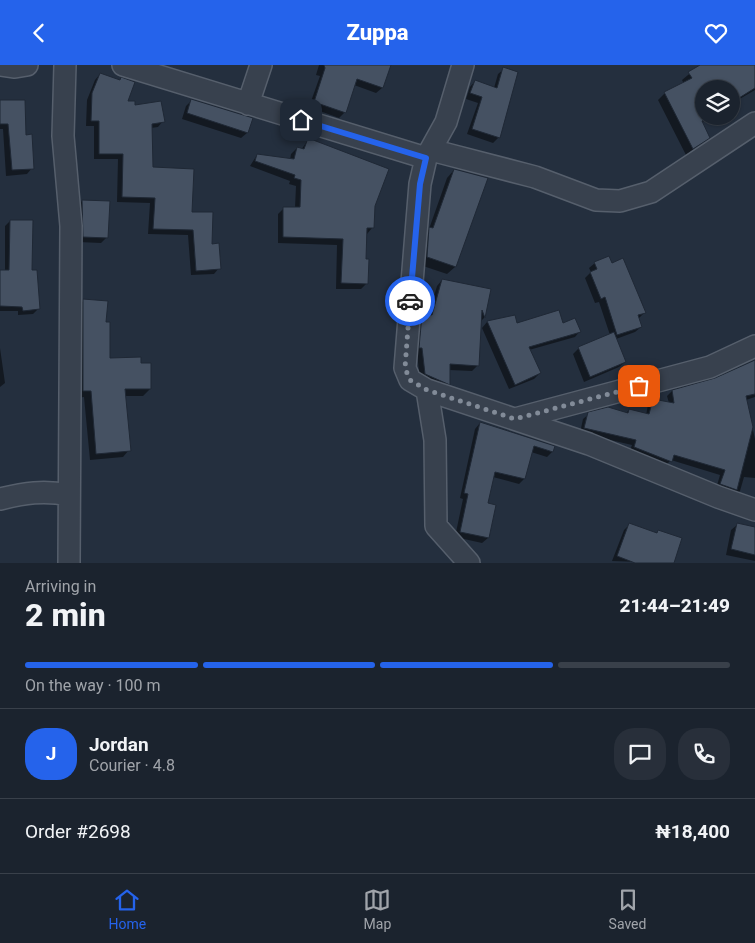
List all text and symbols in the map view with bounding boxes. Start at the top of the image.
icon: back [25,19,53,47]
icon: heart [702,19,730,47]
text: Zuppa [346,20,409,45]
map controls [695,80,740,125]
button: layers [695,80,740,125]
pin [280,99,322,141]
icon: home [287,106,315,134]
courier [385,276,435,326]
icon: car [396,287,424,315]
pin [618,365,660,407]
icon: bag [625,372,653,400]
text: Arriving in [25,577,96,596]
text: 21:44–21:49 [619,594,730,617]
text: 2 min [25,596,106,634]
text: On the way · 100 m [25,676,161,695]
button: chat [614,728,666,780]
button: phone [678,728,730,780]
text: Jordan [89,733,149,756]
text: J [46,742,56,765]
text: Courier · 4.8 [89,756,175,775]
text: Order #2698 [25,820,131,843]
text: ₦18,400 [655,820,730,843]
tab: Home [109,886,146,932]
tab: Map [363,886,391,932]
tab: Saved [609,886,646,932]

